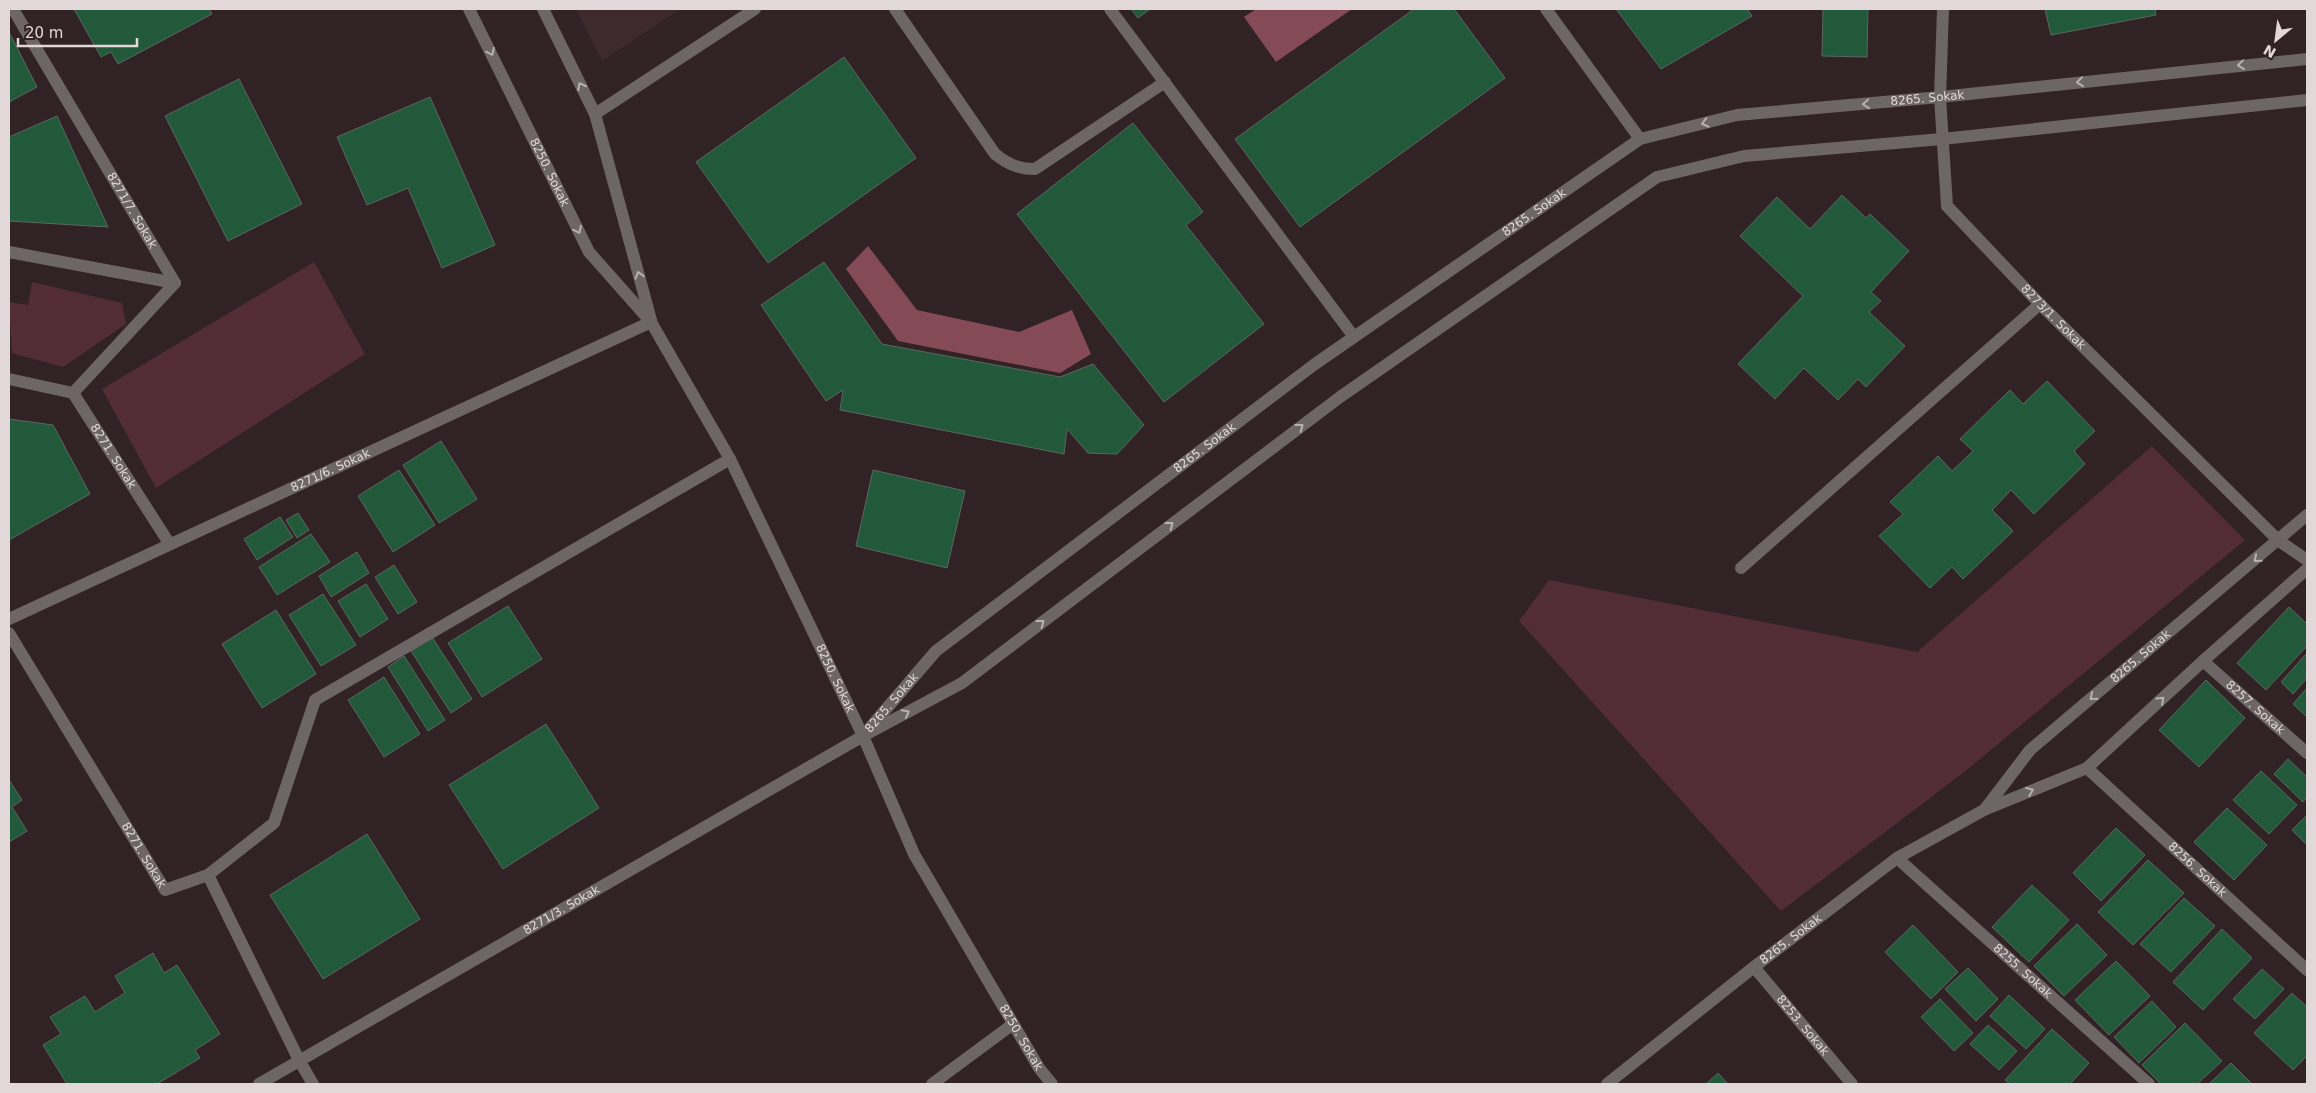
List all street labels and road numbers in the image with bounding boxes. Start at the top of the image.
street label: 8265. Sokak [1890,88,1965,108]
street label: 8250. Sokak [527,136,572,209]
street label: 8271/7. Sokak [104,170,160,251]
street label: 8265. Sokak [1499,185,1569,239]
street label: 8273/1. Sokak [2018,282,2089,352]
street label: 8265. Sokak [1171,420,1238,476]
street label: 8271. Sokak [88,421,139,491]
street label: 8271/6. Sokak [288,446,372,495]
street label: 8265. Sokak [2108,627,2173,686]
street label: 8250. Sokak [813,642,858,715]
street label: 8265. Sokak [862,670,921,735]
street label: 8257. Sokak [2223,678,2288,737]
street label: 8271. Sokak [119,820,169,891]
street label: 8256. Sokak [2165,839,2230,900]
street label: 8271/3. Sokak [521,882,602,937]
street label: 8265. Sokak [1757,911,1824,967]
street label: 8255. Sokak [1991,941,2055,1001]
street label: 8253. Sokak [1774,992,1832,1058]
street label: 8250. Sokak [996,1002,1046,1073]

